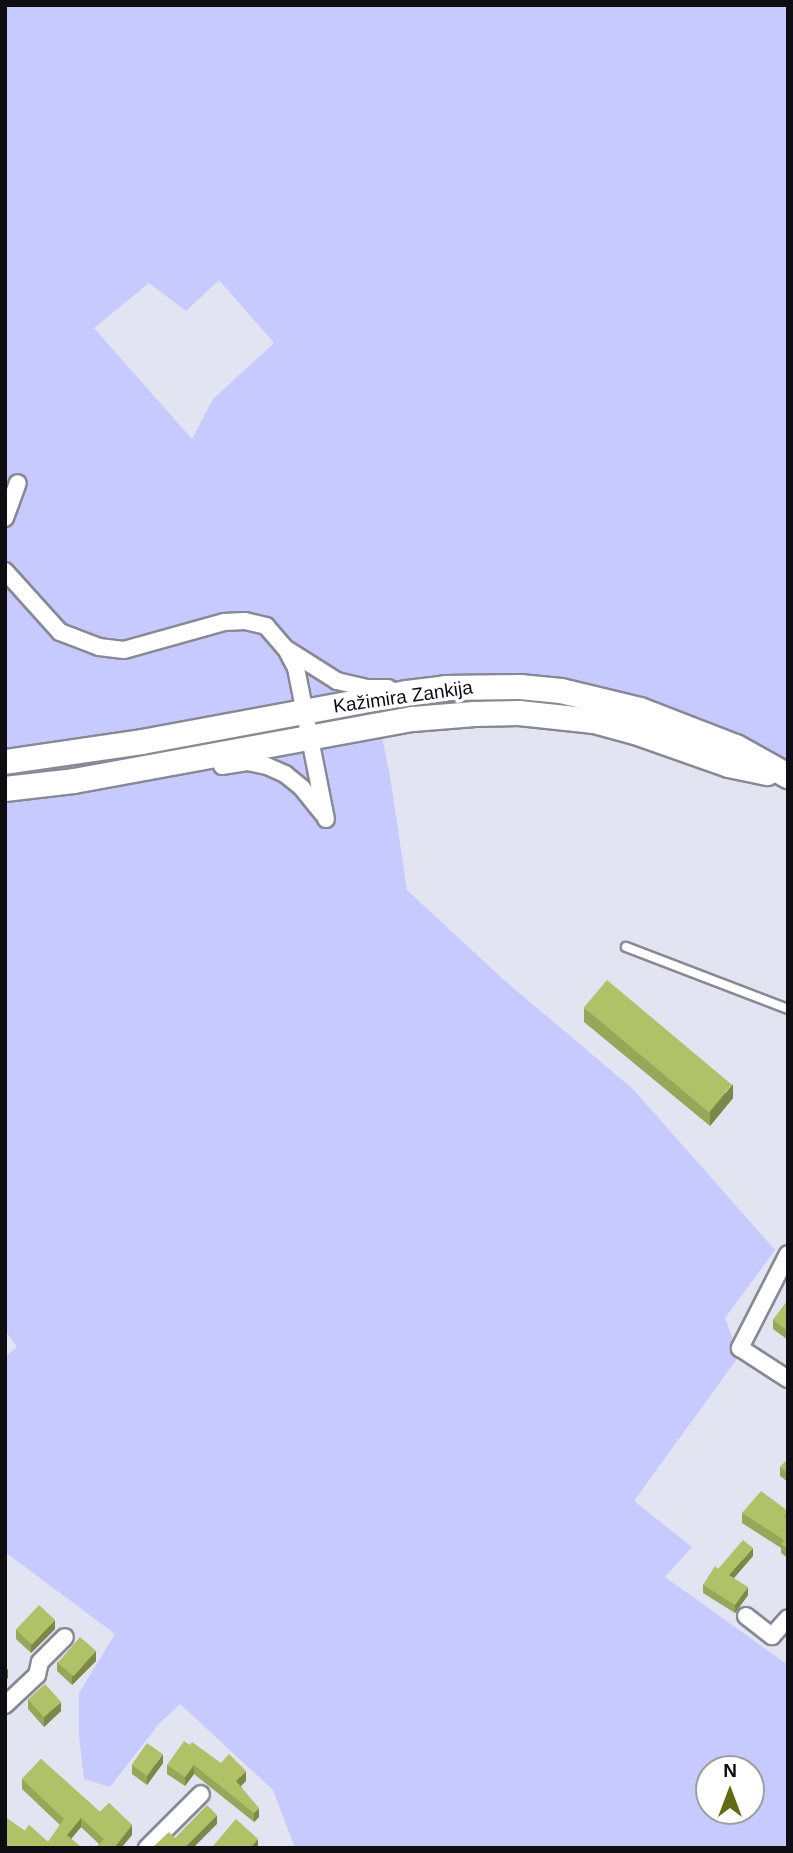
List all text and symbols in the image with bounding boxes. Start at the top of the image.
street label: Kažimira Zankija [332,676,474,718]
north arrow [695,1755,765,1825]
text: N [723,1760,737,1781]

